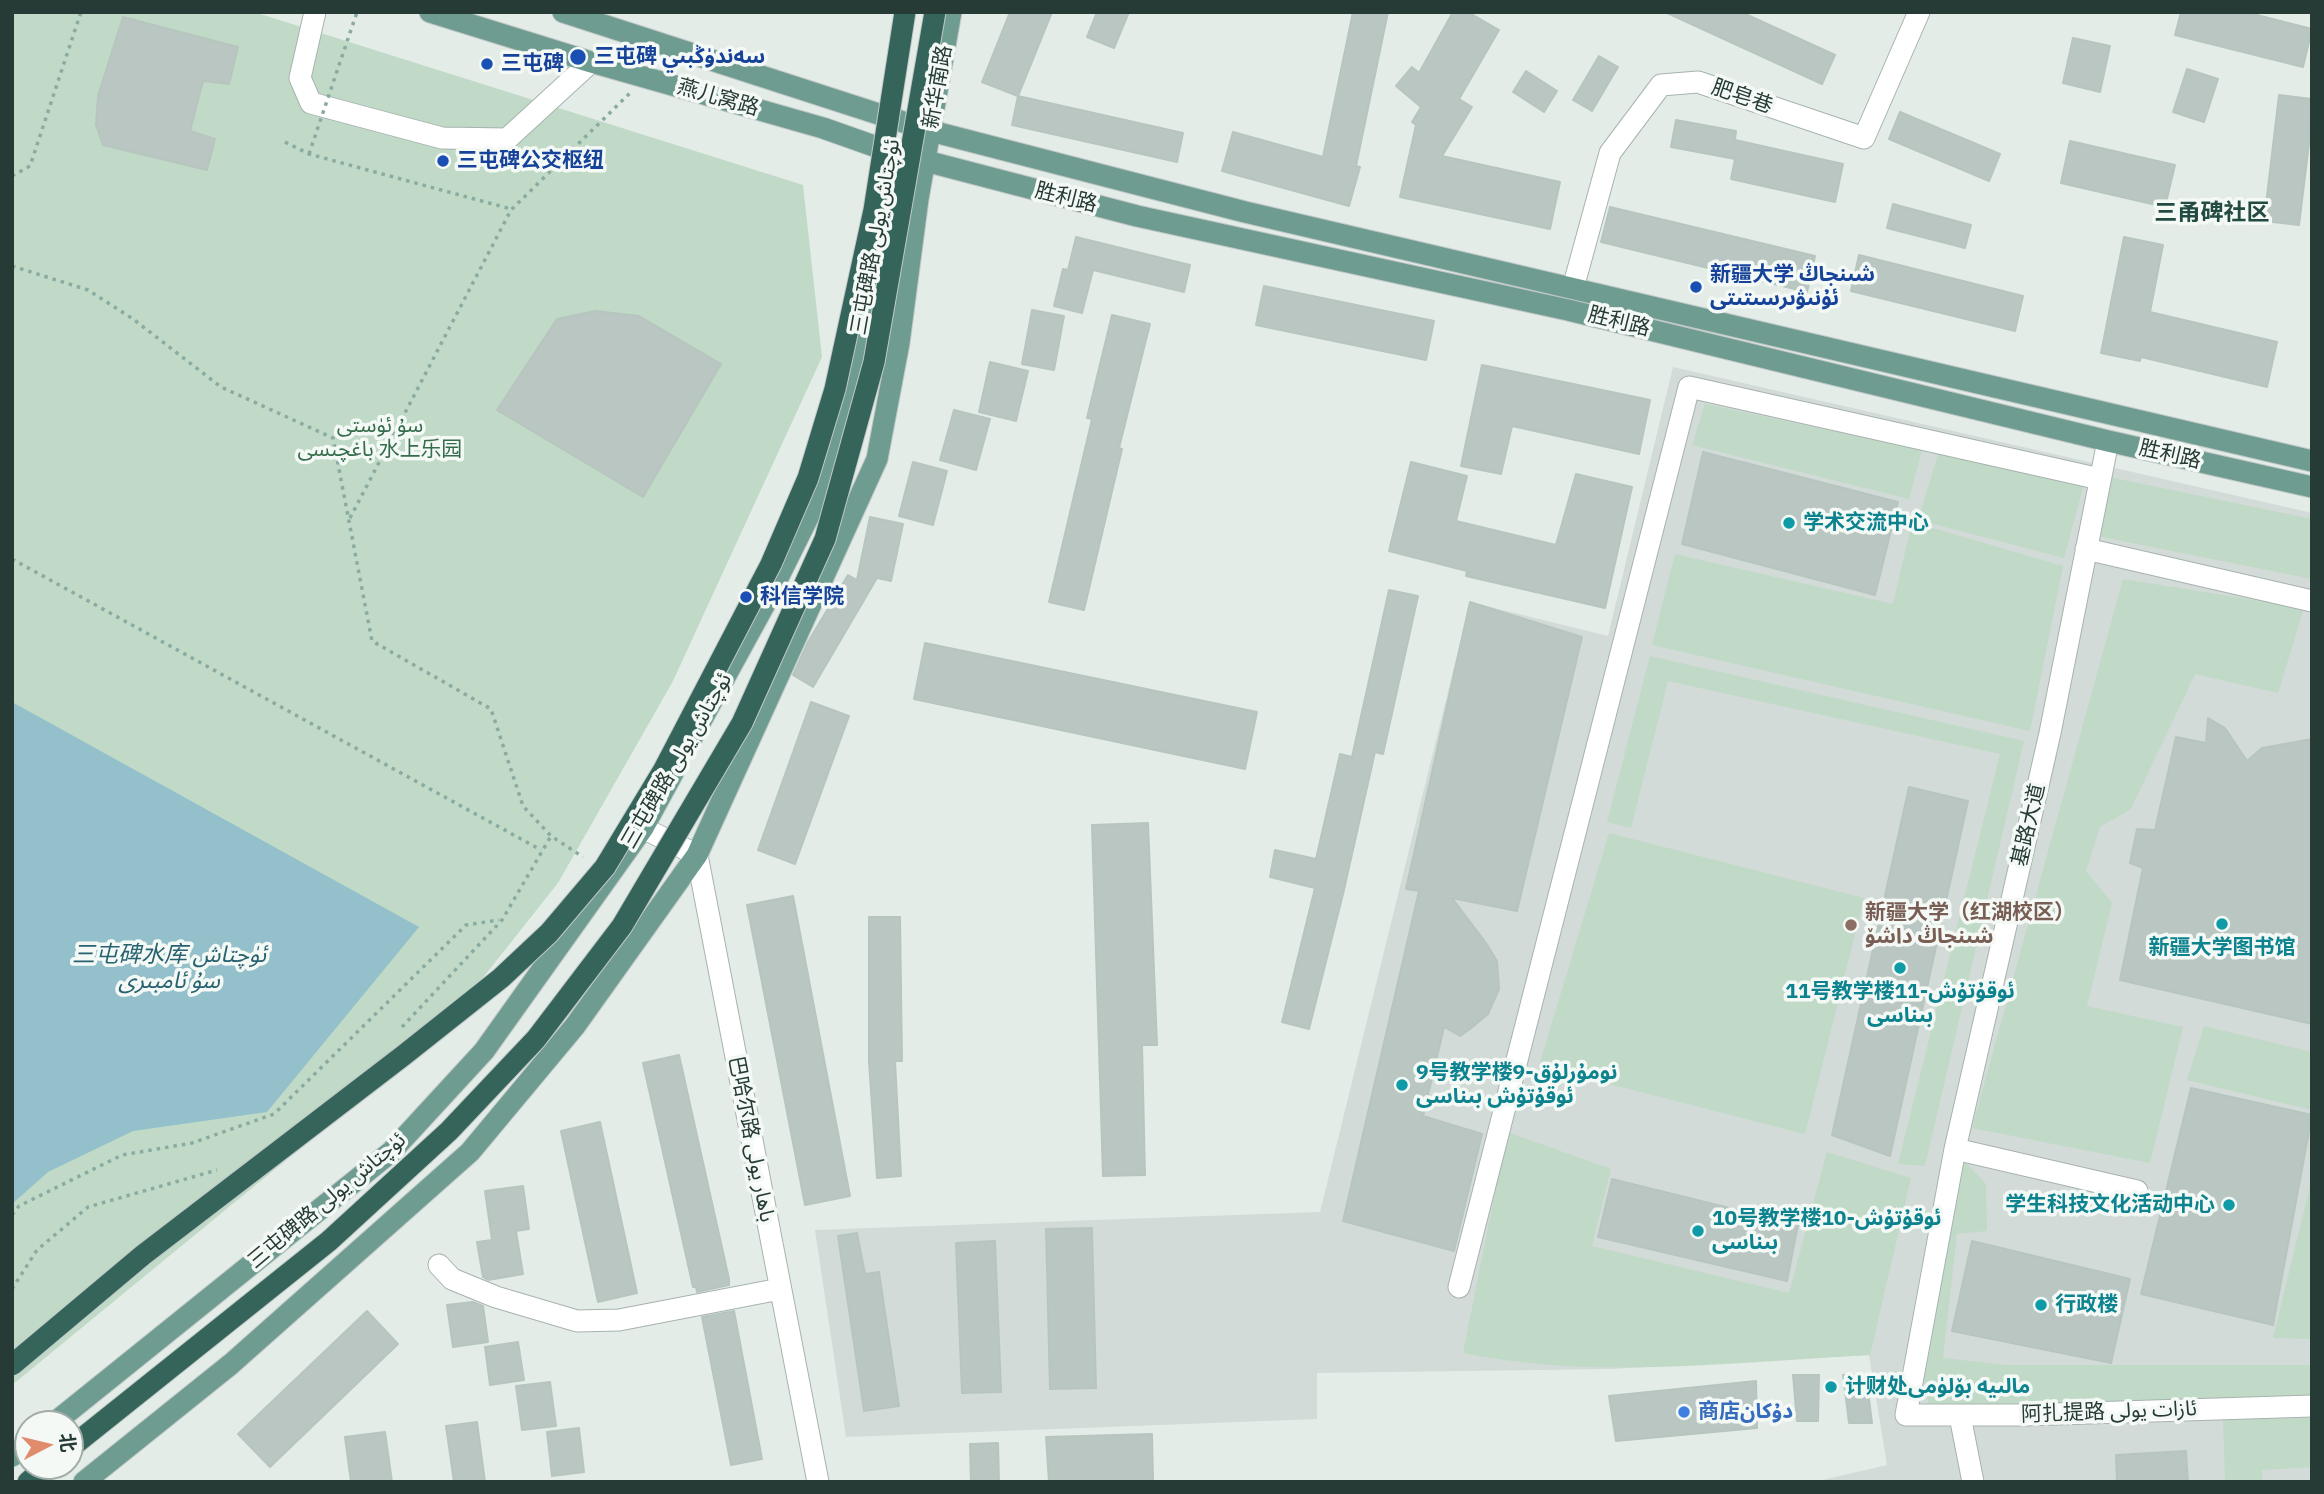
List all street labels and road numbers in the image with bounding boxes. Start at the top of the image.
street label: 新华南路 [918,43,958,131]
street label: 燕儿窝路 [674,74,762,122]
street label: 肥皂巷 [1708,75,1776,119]
street label: 三屯碑路 ئۈچتاش يولى [846,137,906,337]
street label: 胜利路 [1032,178,1100,218]
street label: 胜利路 [1585,302,1653,342]
street label: 胜利路 [2136,436,2204,474]
street label: 三屯碑路 ئۈچتاش يولى [617,669,737,853]
street label: 基路大道 [2007,781,2051,869]
street label: 巴哈尔路 باھار يولى [723,1054,779,1224]
street label: 三屯碑路 ئۈچتاش يولى [243,1128,411,1274]
street label: 阿扎提路 ئازات يولى [2021,1396,2197,1428]

